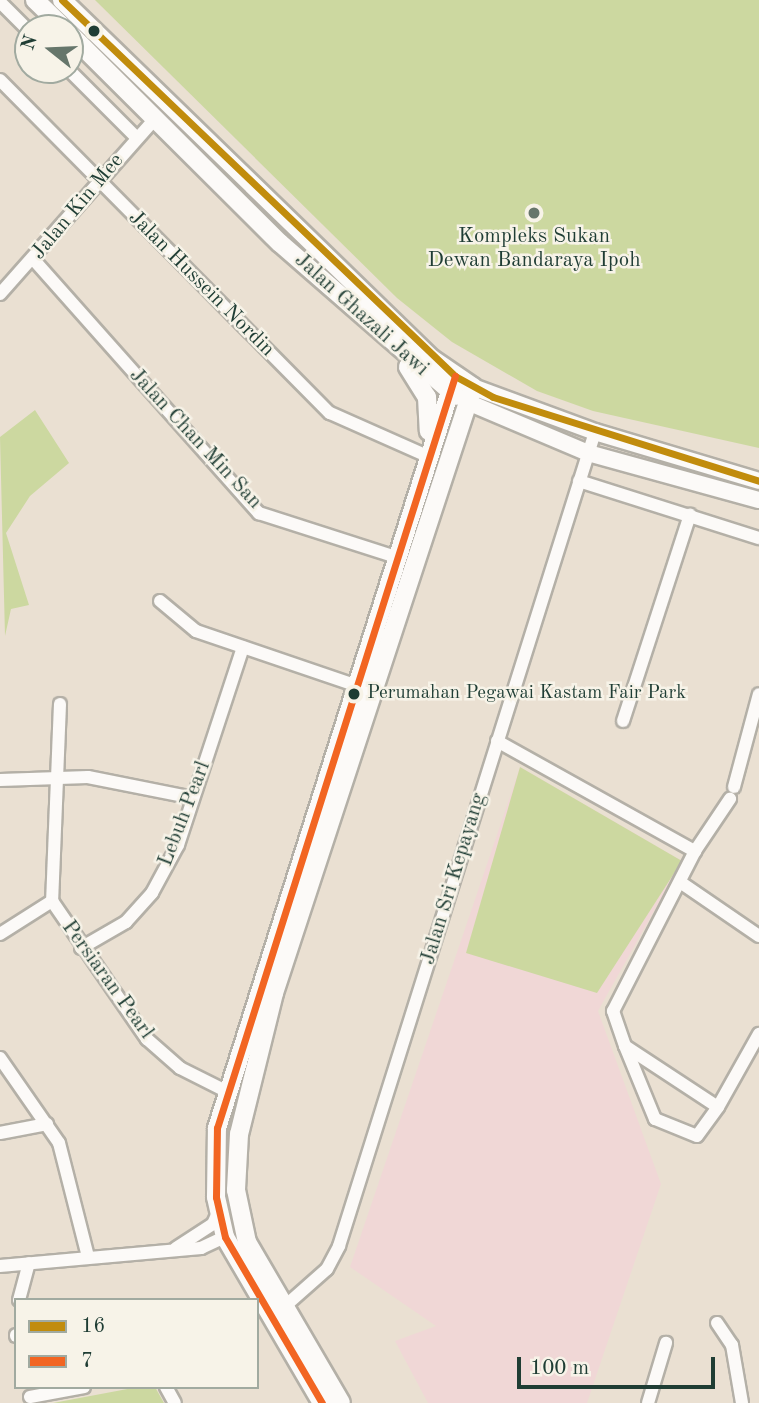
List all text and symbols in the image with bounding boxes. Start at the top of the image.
north arrow [14,14,84,84]
unlabelled marker [87,24,101,38]
text: N [19,33,42,53]
street label: Jalan Kin Mee [26,149,130,265]
marker: Kompleks Sukan Dewan Bandaraya Ipoh [526,205,542,221]
street label: Jalan Hussein Nordin [123,206,279,362]
place label: Kompleks Sukan Dewan Bandaraya Ipoh [427,224,641,274]
street label: Jalan Ghazali Jawi [289,248,433,382]
street label: Jalan Chan Min San [123,363,267,515]
place label: Perumahan Pegawai Kastam Fair Park [367,683,686,705]
marker: Perumahan Pegawai Kastam Fair Park [347,687,361,701]
street label: Lebuh Pearl [153,758,217,870]
street label: Jalan Sri Kepayang [416,790,492,968]
street label: Persiaran Pearl [56,916,158,1044]
legend [14,1298,259,1389]
text: 16 [81,1316,105,1337]
scale bar [521,1344,719,1388]
text: 7 [81,1351,93,1372]
text: 100 m [530,1358,589,1379]

